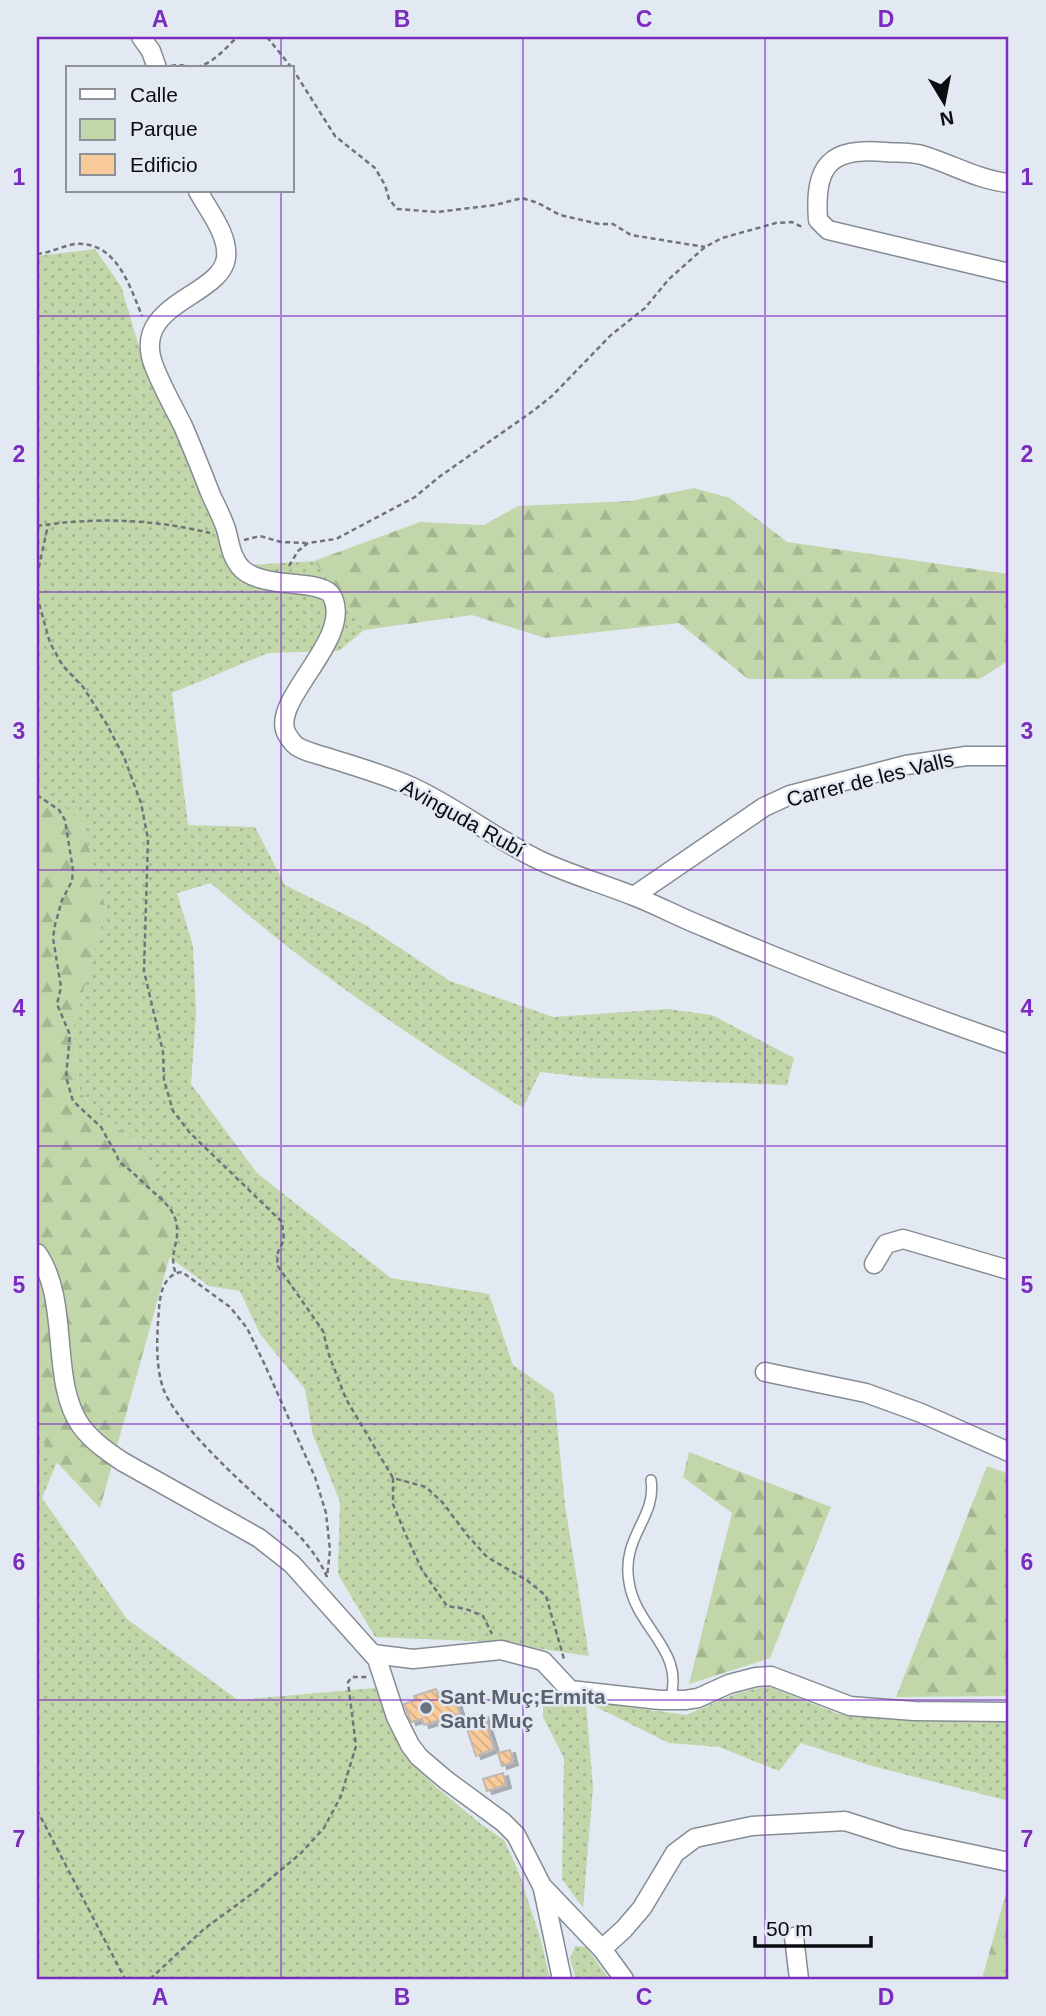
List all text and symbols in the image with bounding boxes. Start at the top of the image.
text: A [152,6,168,32]
text: B [394,6,410,32]
text: C [636,6,652,32]
text: D [878,6,894,32]
legend [66,66,294,192]
north arrow [909,66,979,136]
text: Calle [130,83,178,106]
text: N [938,107,955,130]
text: Parque [130,117,198,140]
text: Edificio [130,153,198,176]
text: 1 [13,164,26,190]
text: 1 [1021,164,1034,190]
text: 2 [13,441,25,467]
text: 2 [1021,441,1033,467]
text: 3 [13,718,25,744]
text: 3 [1021,718,1033,744]
street label: Carrer de les Valls [784,747,956,811]
street label: Avinguda Rubí [397,775,529,861]
text: 4 [13,995,26,1021]
text: 4 [1021,995,1034,1021]
text: 5 [13,1272,26,1298]
text: 5 [1021,1272,1034,1298]
text: 6 [13,1549,25,1575]
text: 6 [1021,1549,1033,1575]
place label: Sant Muç;Ermita Sant Muç [440,1685,606,1732]
marker: Sant Muç;Ermita Sant Muç [418,1700,434,1716]
text: 7 [13,1826,25,1852]
text: 7 [1021,1826,1033,1852]
scale bar [755,1904,871,1948]
text: 50 m [766,1917,813,1940]
text: A [152,1984,168,2010]
text: B [394,1984,410,2010]
text: C [636,1984,652,2010]
text: D [878,1984,894,2010]

